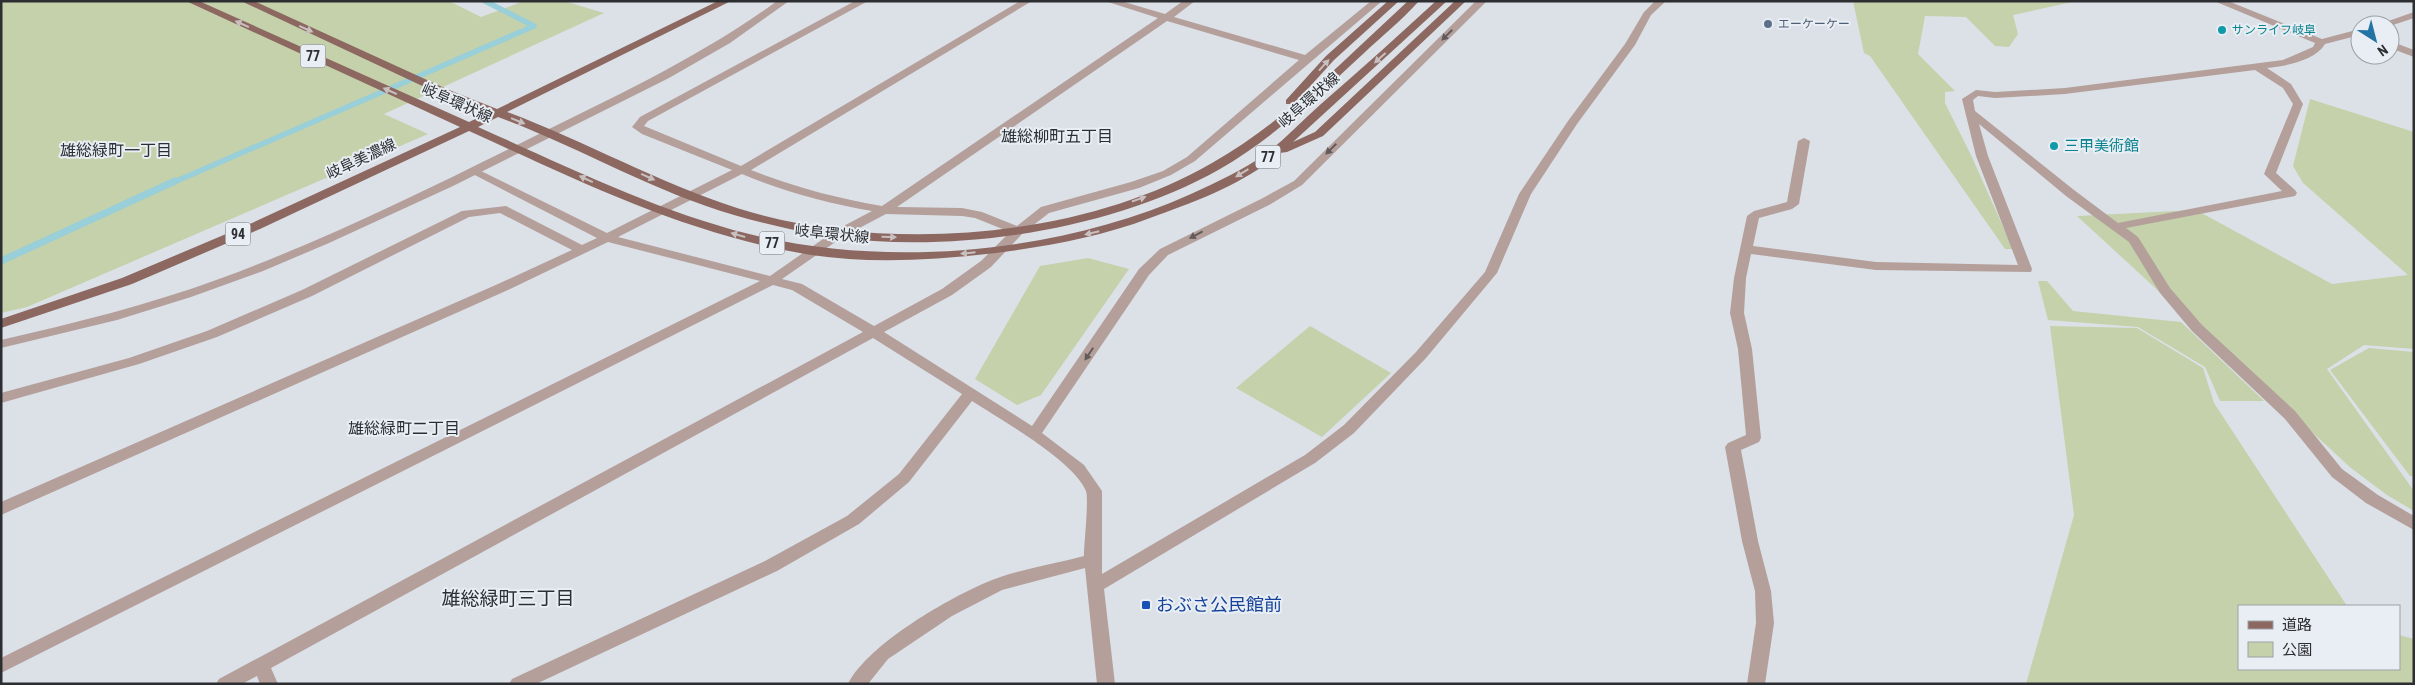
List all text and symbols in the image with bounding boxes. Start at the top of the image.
north arrow [2350,15,2400,65]
place label: エーケーケー [1778,17,1850,31]
marker: エーケーケー [1762,18,1774,30]
one-way arrow [235,20,249,28]
place label: サンライフ岐阜 [2232,23,2316,37]
marker: サンライフ岐阜 [2216,24,2228,36]
one-way arrow [299,25,313,33]
one-way arrow [1442,29,1454,41]
text: N [2374,42,2391,60]
road number: 77 [300,44,326,68]
one-way arrow [1375,52,1387,64]
one-way arrow [1318,58,1329,71]
street label: 岐阜環状線 [1275,69,1343,131]
street label: 岐阜環状線 [419,80,495,126]
one-way arrow [383,87,397,95]
one-way arrow [511,118,526,125]
district label: 雄総柳町五丁目 [1001,127,1113,146]
street label: 岐阜美濃線 [323,135,399,183]
place label: 三甲美術館 [2064,137,2139,155]
marker: 三甲美術館 [2048,140,2060,152]
district label: 雄総緑町一丁目 [60,141,172,160]
one-way arrow [1325,143,1337,155]
road number: 77 [1256,146,1280,168]
one-way arrow [1236,168,1249,177]
one-way arrow [641,173,655,181]
one-way arrow [579,175,593,183]
one-way arrow [1132,195,1147,203]
street label: 岐阜環状線 [794,221,870,247]
road number: 94 [226,222,250,245]
one-way arrow [1084,229,1099,237]
one-way arrow [730,231,746,239]
one-way arrow [1189,231,1202,240]
road number: 77 [760,232,784,254]
one-way arrow [881,233,897,241]
one-way arrow [960,249,976,257]
one-way arrow [1084,347,1094,361]
district label: 雄総緑町二丁目 [348,419,460,438]
district label: 雄総緑町三丁目 [441,587,575,610]
place label: おぶさ公民館前 [1156,594,1282,615]
marker: おぶさ公民館前 [1140,599,1152,611]
legend [2238,605,2400,670]
text: 道路 [2282,616,2312,634]
text: 公園 [2282,641,2312,659]

